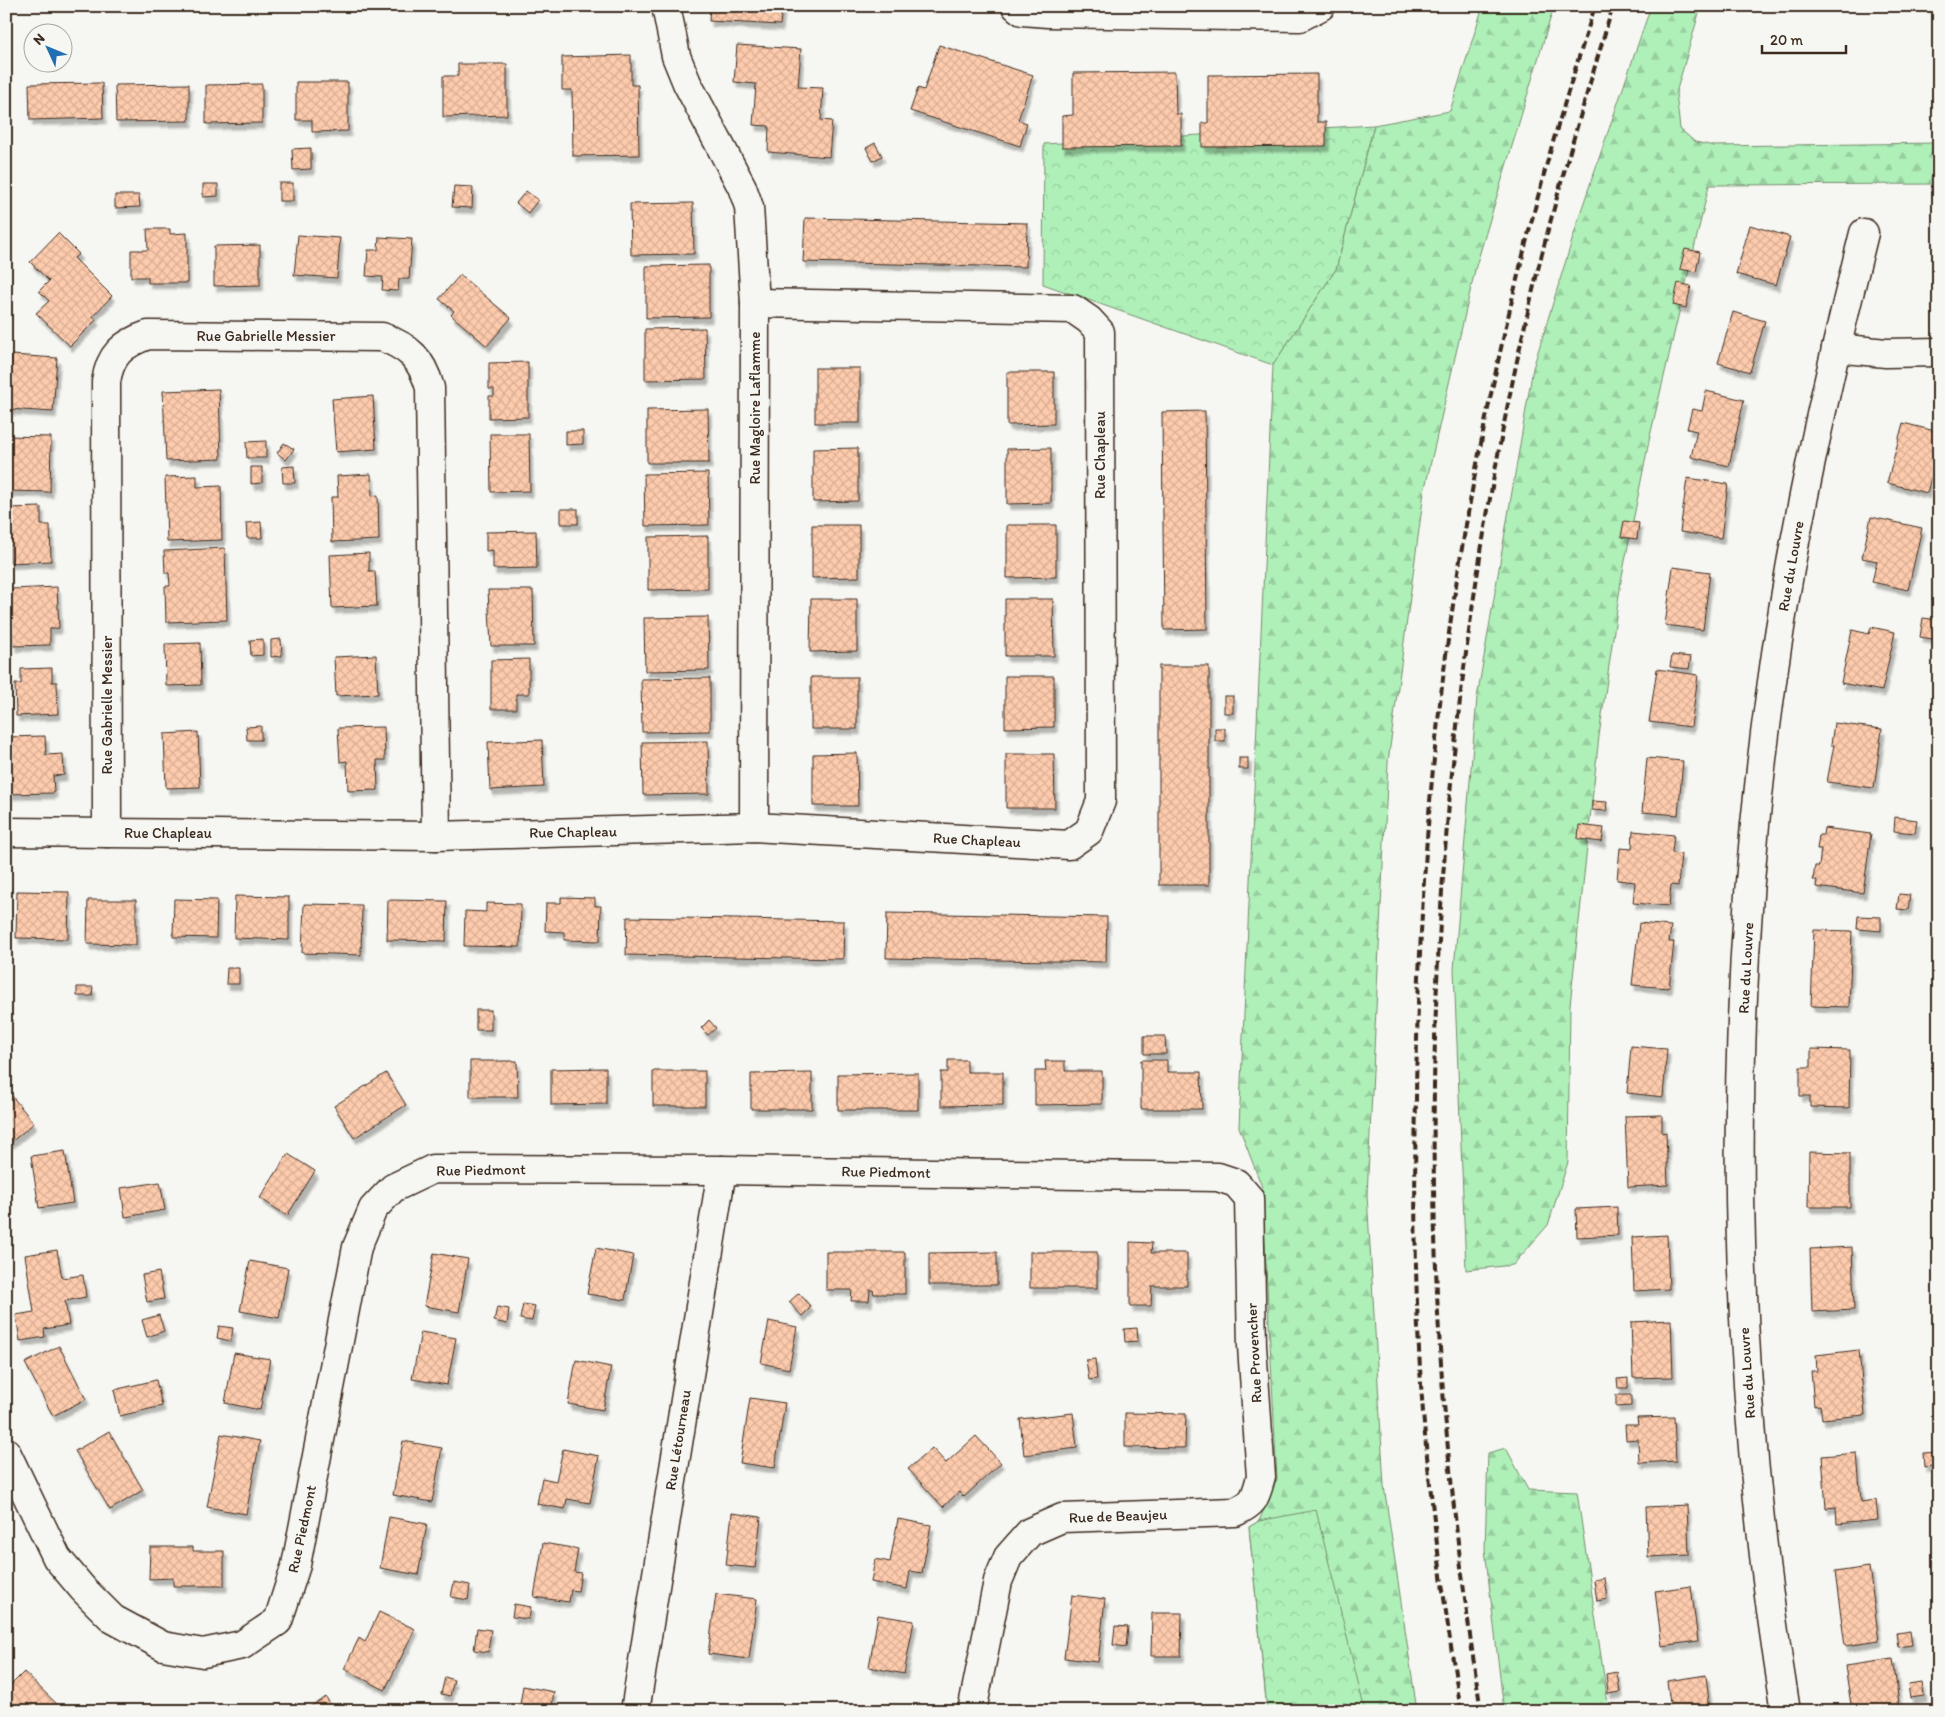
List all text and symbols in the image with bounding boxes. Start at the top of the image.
north arrow [22,22,72,72]
scale bar [1762,22,1846,54]
text: N [30,30,48,49]
text: 20 m [1770,31,1804,49]
street label: Rue Gabrielle Messier [197,327,335,345]
street label: Rue Magloire Laflamme [746,332,764,484]
street label: Rue Chapleau [1091,410,1109,499]
street label: Rue du Louvre [1774,519,1808,613]
street label: Rue Gabrielle Messier [98,636,116,774]
street label: Rue Chapleau [529,822,618,842]
street label: Rue Chapleau [124,824,213,842]
street label: Rue Chapleau [933,829,1022,851]
street label: Rue du Louvre [1735,922,1757,1014]
street label: Rue Piedmont [436,1160,526,1180]
street label: Rue Piedmont [841,1162,931,1182]
street label: Rue Provencher [1242,1302,1266,1404]
street label: Rue du Louvre [1735,1327,1759,1419]
street label: Rue Létourneau [661,1388,695,1492]
street label: Rue Piedmont [284,1483,320,1575]
street label: Rue de Beaujeu [1069,1505,1167,1527]

